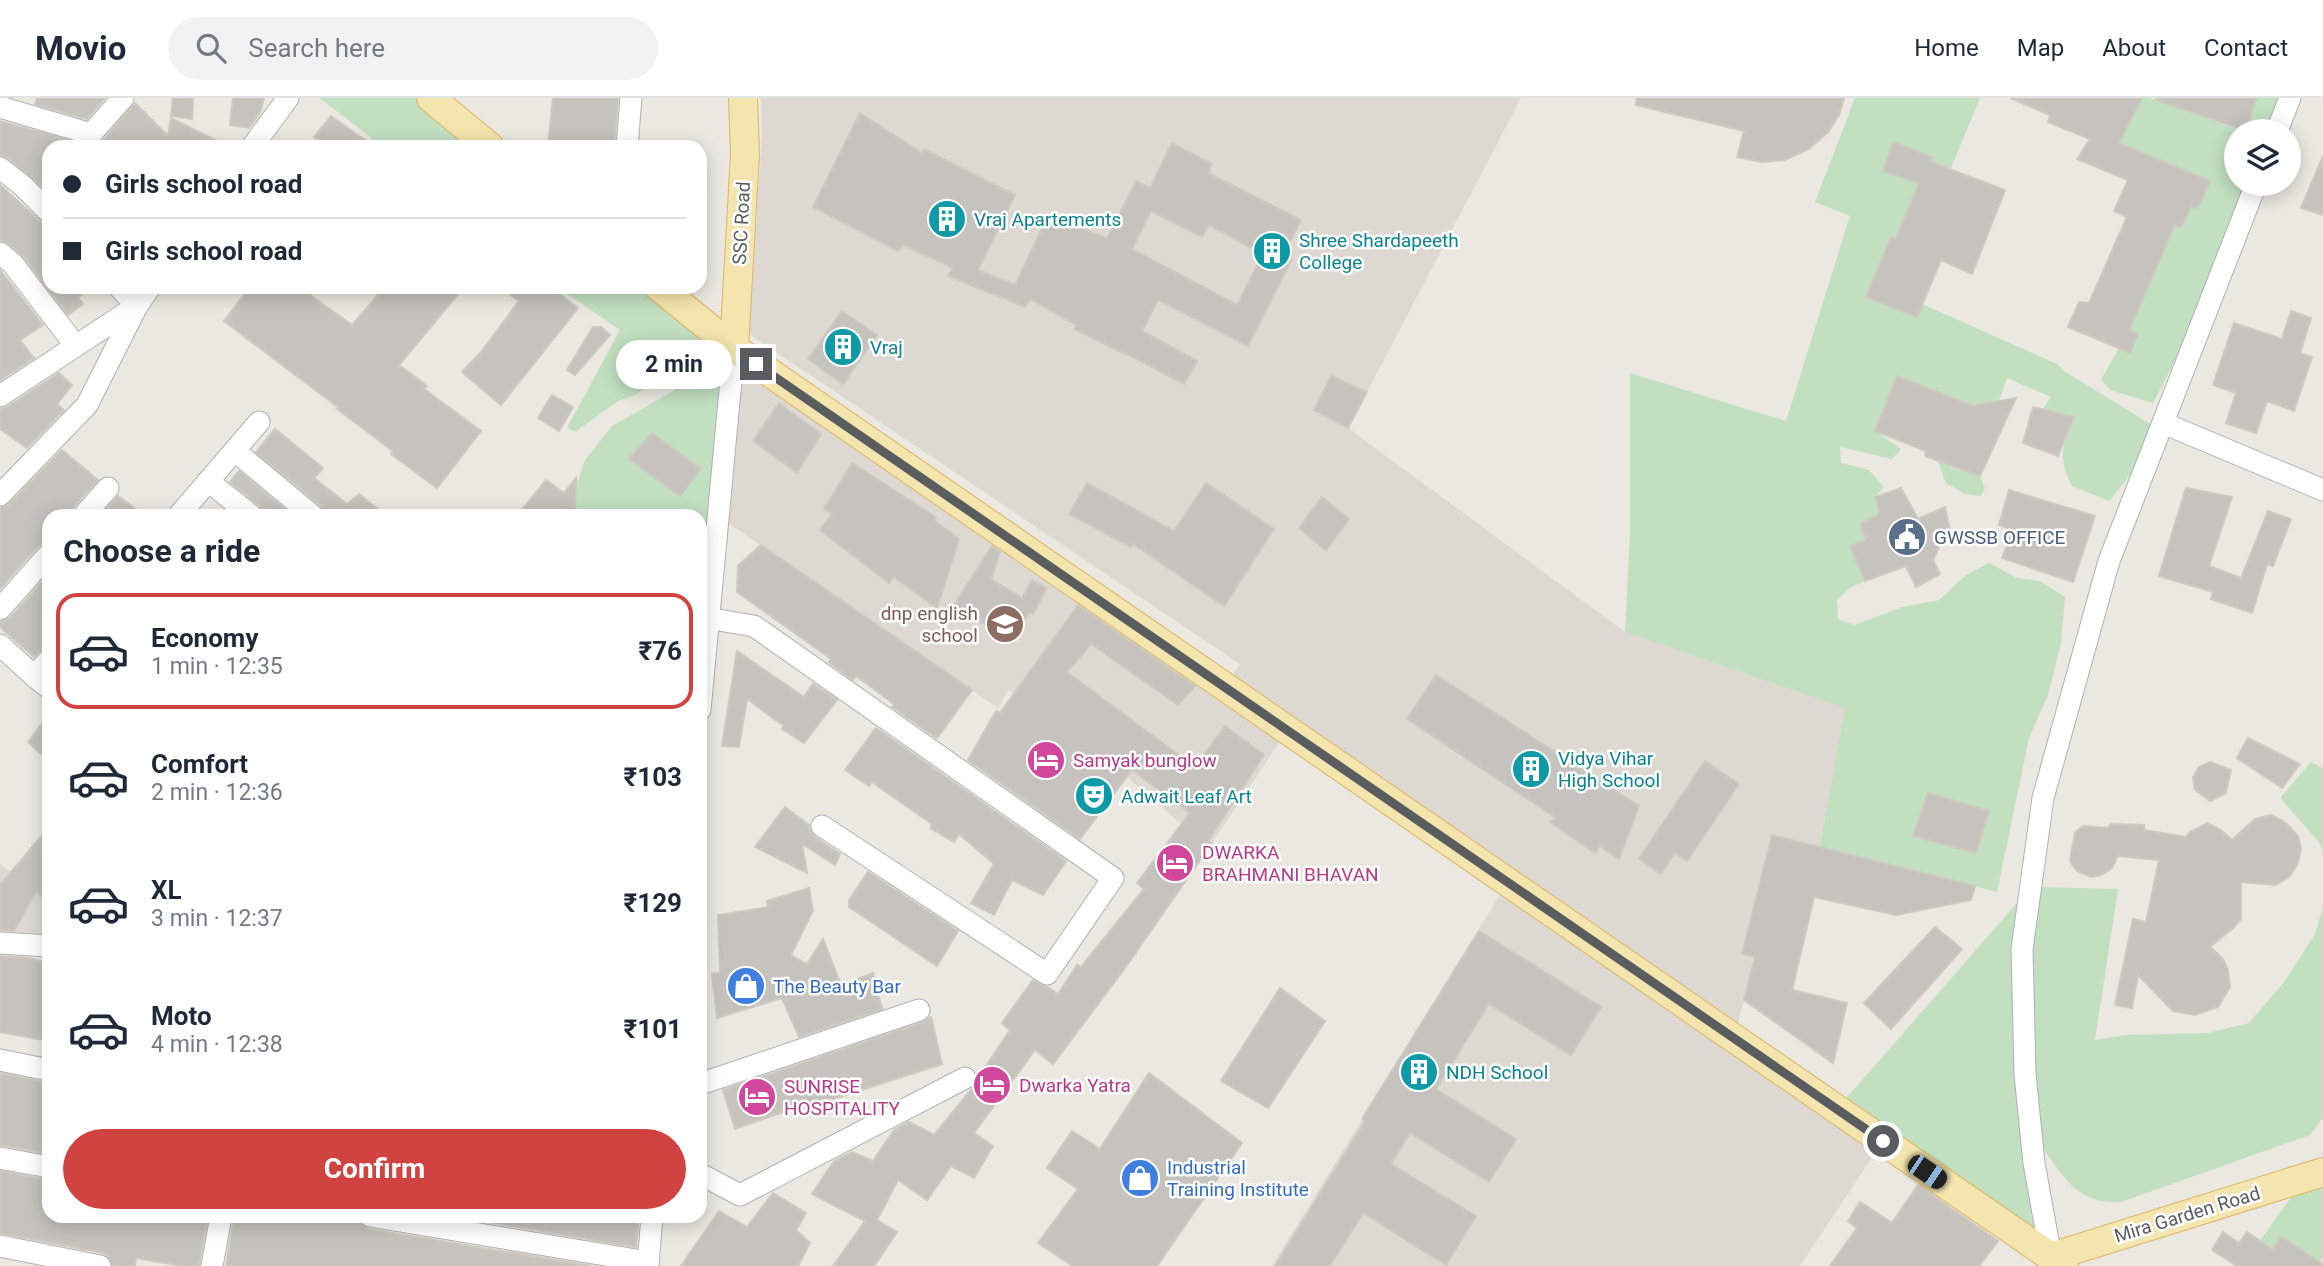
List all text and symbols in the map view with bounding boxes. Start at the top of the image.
search box [168,17,658,80]
text: Movio [35,29,126,68]
icon: search [192,29,230,67]
text: Search here [248,33,385,63]
text: Home [1914,34,1979,62]
text: Map [2017,34,2064,62]
text: About [2102,34,2166,62]
text: Contact [2204,34,2288,62]
map controls [2224,119,2301,196]
button: layers [2224,119,2301,196]
text: Girls school road [105,169,302,199]
street label: SSC Road [728,181,755,265]
building icon: Vraj Apartements [926,198,968,240]
place label: Vraj Apartements [974,208,1121,231]
place label: Shree Shardapeeth College [1299,229,1459,274]
building icon: Shree Shardapeeth College [1251,230,1293,272]
text: Girls school road [105,236,302,266]
building icon: Vraj [822,326,864,368]
place label: Vraj [870,336,903,359]
callout: 2 min [616,340,732,388]
route end [740,348,772,380]
text: 2 min [645,351,703,378]
public building icon: GWSSB OFFICE [1886,516,1928,558]
place label: GWSSB OFFICE [1934,526,2066,549]
text: Choose a ride [63,532,260,570]
place label: dnp english school [881,602,978,647]
school or university icon: dnp english school [984,603,1026,645]
icon: car [67,620,130,683]
text: Economy [151,623,258,653]
text: ₹76 [638,636,682,666]
text: 1 min · 12:35 [151,653,283,680]
hotel icon: Samyak bunglow [1025,739,1067,781]
icon: car [67,746,130,809]
place label: Vidya Vihar High School [1558,747,1660,792]
building icon: Vidya Vihar High School [1510,748,1552,790]
text: Comfort [151,749,248,779]
place label: Samyak bunglow [1073,749,1217,772]
text: ₹103 [624,762,682,792]
theatre icon: Adwait Leaf Art [1073,775,1115,817]
text: 2 min · 12:36 [151,779,283,806]
place label: Adwait Leaf Art [1121,785,1252,808]
place label: DWARKA BRAHMANI BHAVAN [1202,841,1379,886]
hotel icon: DWARKA BRAHMANI BHAVAN [1154,842,1196,884]
icon: car [67,872,130,935]
text: XL [151,875,182,905]
text: ₹129 [624,888,682,918]
text: 3 min · 12:37 [151,905,283,932]
shop icon: The Beauty Bar [725,965,767,1007]
place label: The Beauty Bar [773,975,901,998]
icon: car [67,998,130,1061]
text: Moto [151,1001,212,1031]
text: ₹101 [624,1014,682,1044]
text: 4 min · 12:38 [151,1031,283,1058]
building icon: NDH School [1398,1051,1440,1093]
place label: NDH School [1446,1061,1548,1084]
hotel icon: Dwarka Yatra [971,1064,1013,1106]
place label: Dwarka Yatra [1019,1074,1131,1097]
place label: SUNRISE HOSPITALITY [784,1075,900,1120]
hotel icon: SUNRISE HOSPITALITY [736,1076,778,1118]
route start [1867,1125,1899,1157]
button: Confirm [63,1129,686,1209]
car [1904,1152,1951,1192]
place label: Industrial Training Institute [1167,1156,1309,1201]
shop icon: Industrial Training Institute [1119,1157,1161,1199]
street label: Mira Garden Road [2111,1181,2263,1248]

